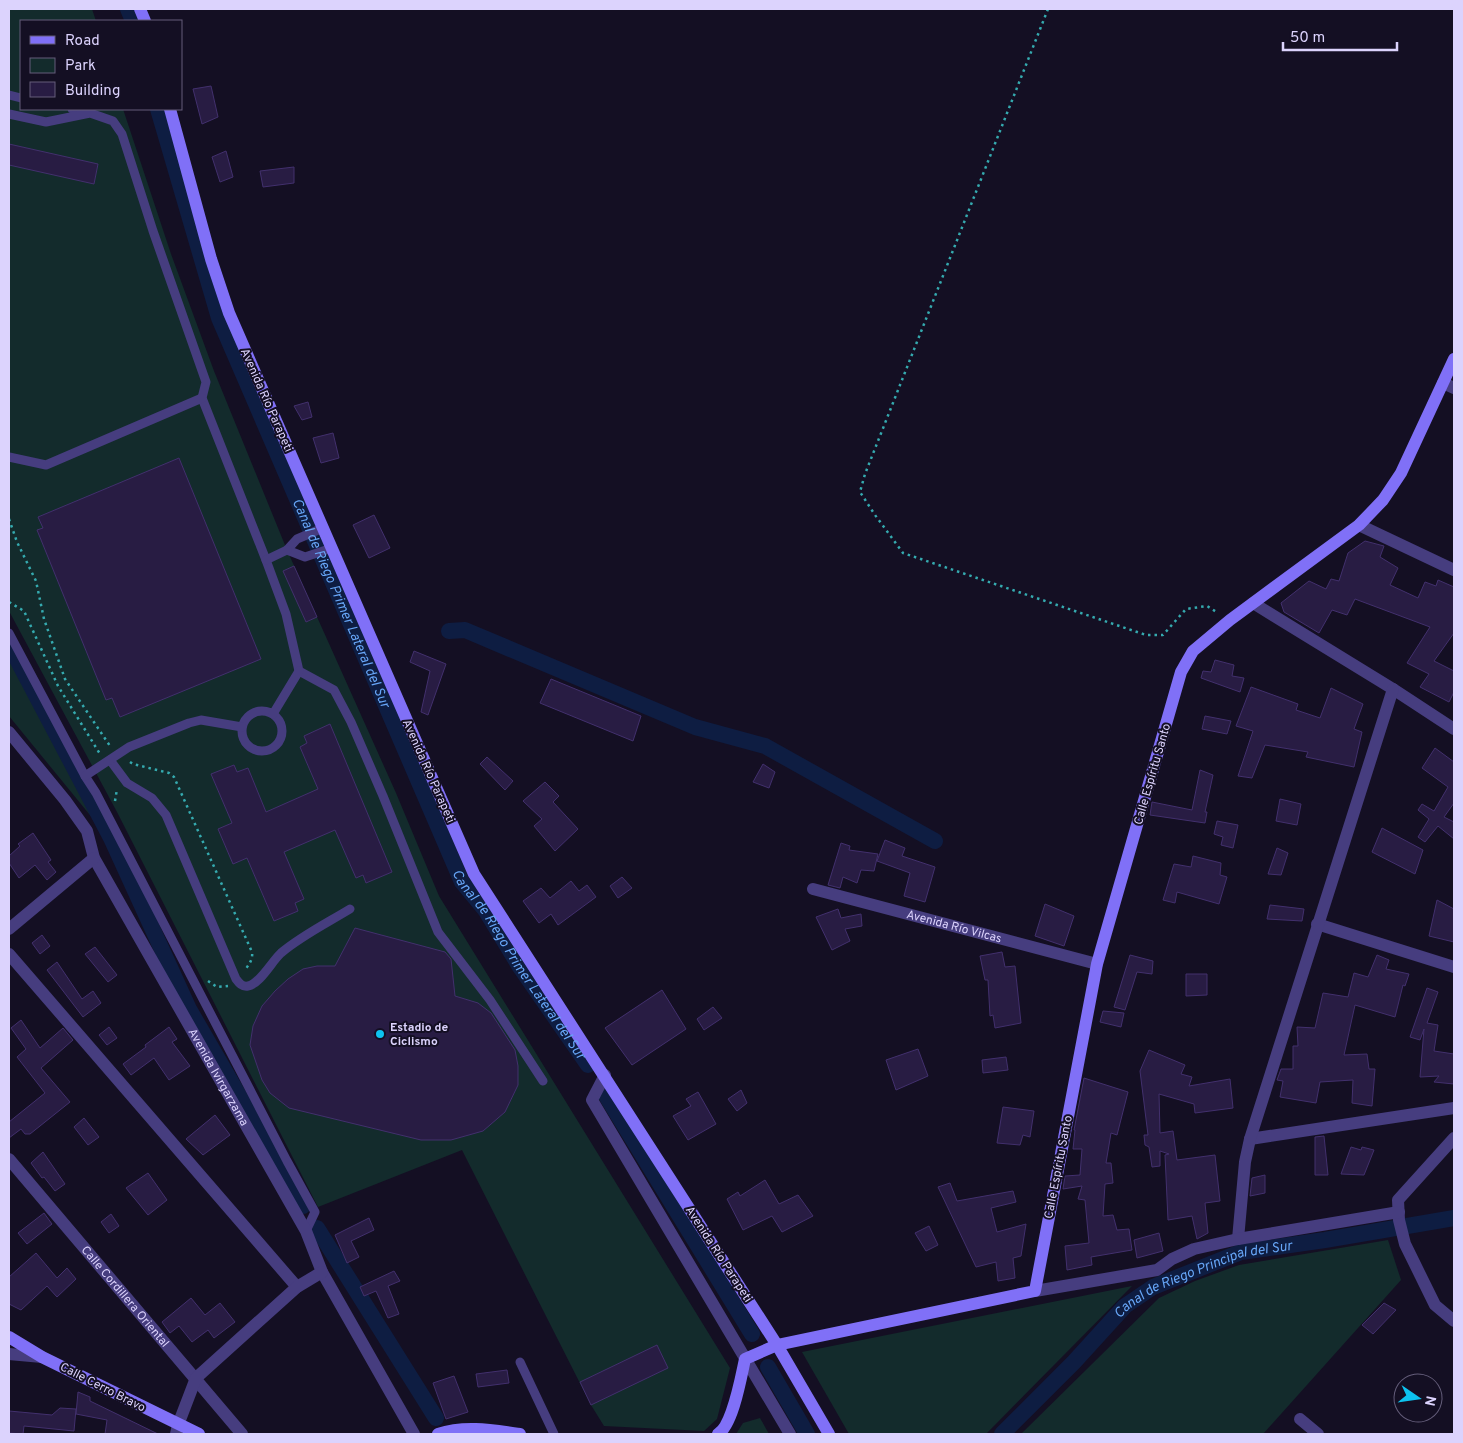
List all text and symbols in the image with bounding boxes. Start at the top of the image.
legend [20,20,182,110]
scale bar [1283,20,1397,52]
text: 50 m [1290,29,1325,48]
text: Road [65,32,100,51]
text: Park [65,57,96,76]
text: Building [65,82,120,101]
street label: Avenida Río Parapeti [236,346,296,455]
water label: Canal de Riego Primer Lateral del Sur [288,496,394,712]
street label: Avenida Río Parapeti [398,717,458,826]
street label: Calle Espíritu Santo [1131,721,1175,827]
water label: Canal de Riego Primer Lateral del Sur [448,867,590,1065]
street label: Avenida Río Vilcas [905,907,1003,947]
place label: Estadio de Ciclismo [390,1020,448,1050]
street label: Avenida Ivirgarzama [184,1026,252,1129]
marker: Estadio de Ciclismo [374,1028,386,1040]
street label: Calle Espíritu Santo [1041,1114,1077,1220]
street label: Avenida Río Parapeti [681,1203,755,1306]
water label: Canal de Riego Principal del Sur [1111,1238,1295,1322]
street label: Calle Cordillera Oriental [77,1243,172,1351]
street label: Calle Cerro Bravo [57,1359,148,1416]
north arrow [1393,1373,1443,1423]
text: N [1420,1394,1439,1407]

